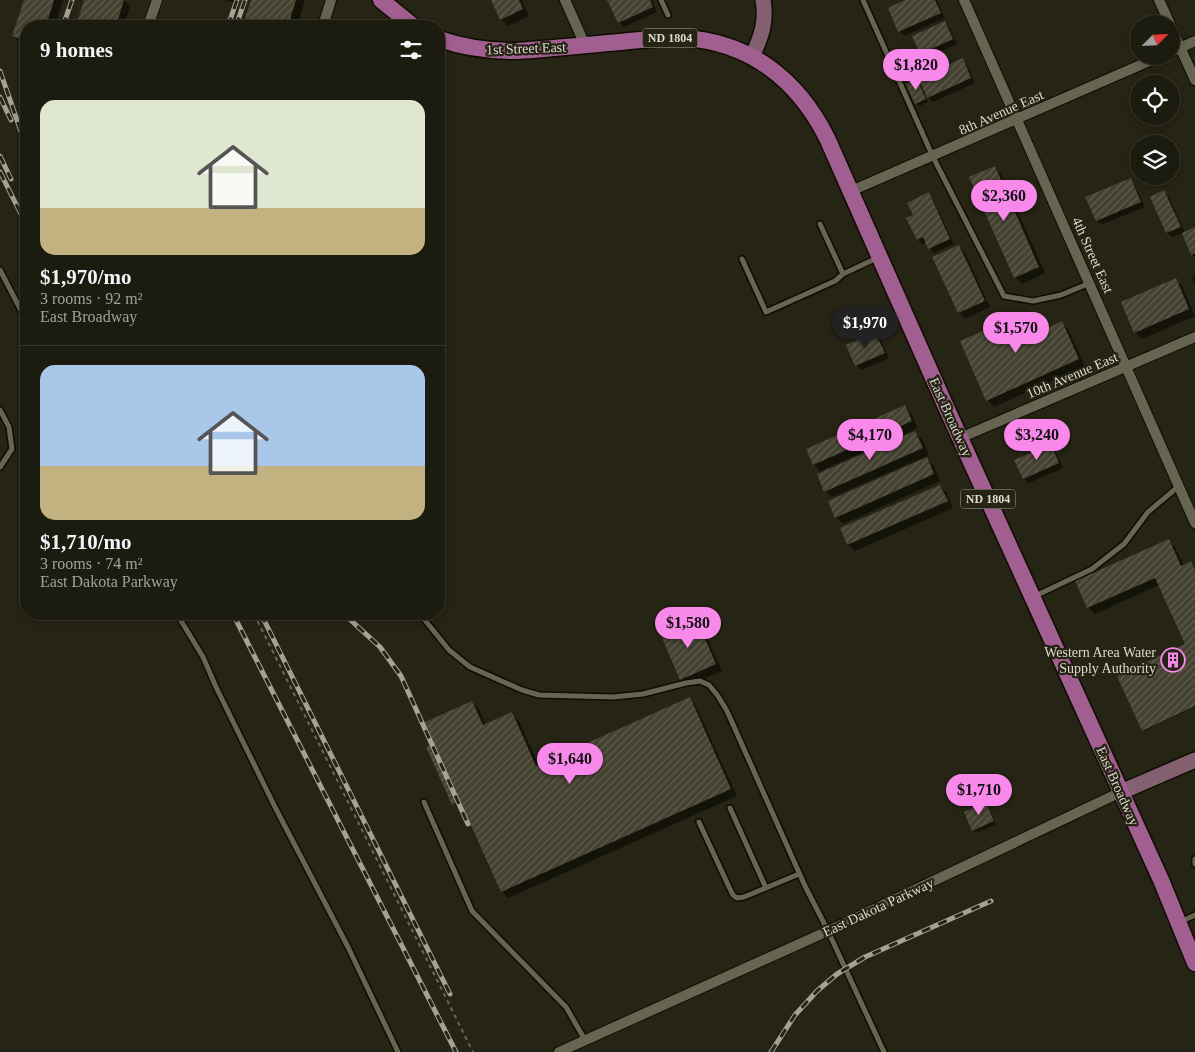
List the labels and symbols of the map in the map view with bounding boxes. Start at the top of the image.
north arrow [1130,15,1180,65]
road number: ND 1804 [642,28,698,48]
street label: 1st Street East [486,40,566,57]
pin: $1,820 [875,48,957,91]
street label: 8th Avenue East [957,87,1046,138]
pin: $2,360 [963,180,1045,222]
street label: 4th Street East [1069,215,1116,296]
pin: $1,970 [824,306,906,349]
pin: $1,570 [975,312,1057,354]
street label: 10th Avenue East [1024,349,1120,401]
street label: East Broadway [926,375,975,459]
pin: $4,170 [829,418,911,461]
pin: $3,240 [996,418,1078,461]
road number: ND 1804 [960,489,1016,508]
pin: $1,580 [647,606,729,649]
place label: Western Area Water Supply Authority [1044,645,1156,676]
building icon: Western Area Water Supply Authority [1160,647,1186,673]
pin: $1,640 [529,742,611,785]
street label: East Broadway [1093,744,1142,828]
pin: $1,710 [938,774,1020,816]
street label: East Dakota Parkway [820,875,936,940]

